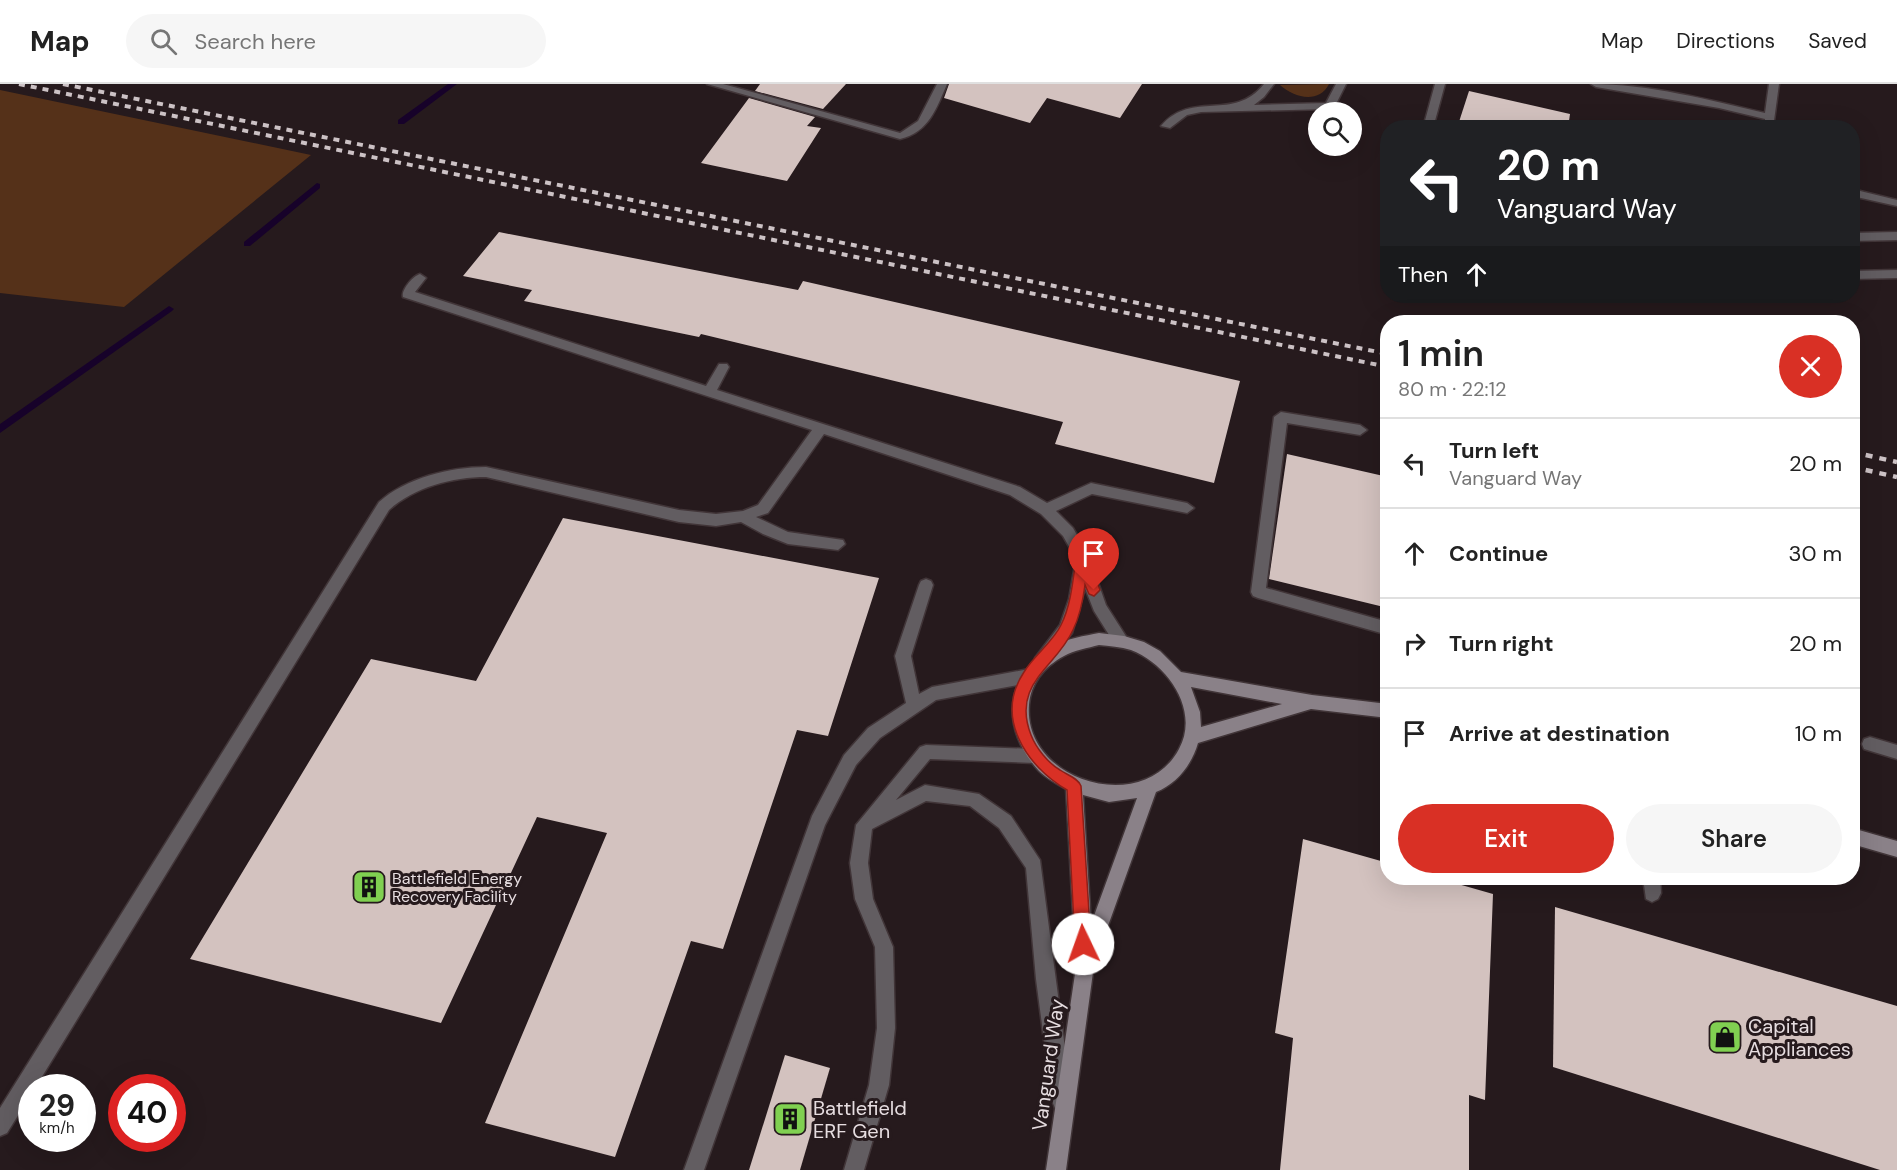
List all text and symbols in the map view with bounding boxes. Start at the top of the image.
search box [126,14,546,68]
text: Map [30,23,90,60]
icon: search [147,25,180,58]
text: Search here [195,27,316,56]
text: Map [1601,27,1643,55]
text: Directions [1676,27,1775,55]
text: Saved [1808,27,1867,55]
map controls [1308,102,1362,156]
button: search [1308,102,1362,156]
text: 20 m [1497,138,1600,193]
icon: left [1398,144,1476,222]
text: Vanguard Way [1497,191,1677,226]
icon: ahead [1460,258,1493,291]
text: Then [1398,260,1448,289]
text: 1 min [1398,330,1484,377]
button: close [1779,335,1842,398]
text: 80 m · 22:12 [1398,376,1506,402]
text: Turn left [1449,436,1539,465]
icon: left [1398,447,1431,480]
text: 20 m [1789,449,1842,478]
text: Vanguard Way [1449,465,1582,491]
pin [1068,528,1119,590]
icon: arrive [1077,537,1110,570]
icon: ahead [1398,537,1431,570]
text: Continue [1449,539,1548,568]
text: 30 m [1788,539,1842,568]
icon: right [1398,627,1431,660]
text: Turn right [1449,629,1554,658]
text: 20 m [1789,629,1842,658]
icon: arrive [1398,717,1431,750]
text: Arrive at destination [1449,719,1670,748]
text: 10 m [1795,719,1842,748]
button: Exit [1398,804,1614,873]
button: Share [1626,804,1842,873]
place label: Battlefield Energy Recovery Facility [392,868,522,907]
building icon: Battlefield Energy Recovery Facility [351,869,387,905]
position arrow [1051,912,1115,976]
street label: Vanguard Way [1026,997,1070,1133]
place label: Capital Appliances [1748,1013,1851,1062]
shop icon: Capital Appliances [1707,1019,1743,1055]
speed limit sign: 40 [108,1074,186,1152]
text: 29 [39,1086,75,1125]
place label: Battlefield ERF Gen [813,1095,907,1144]
building icon: Battlefield ERF Gen [772,1101,808,1137]
text: km/h [39,1118,75,1138]

